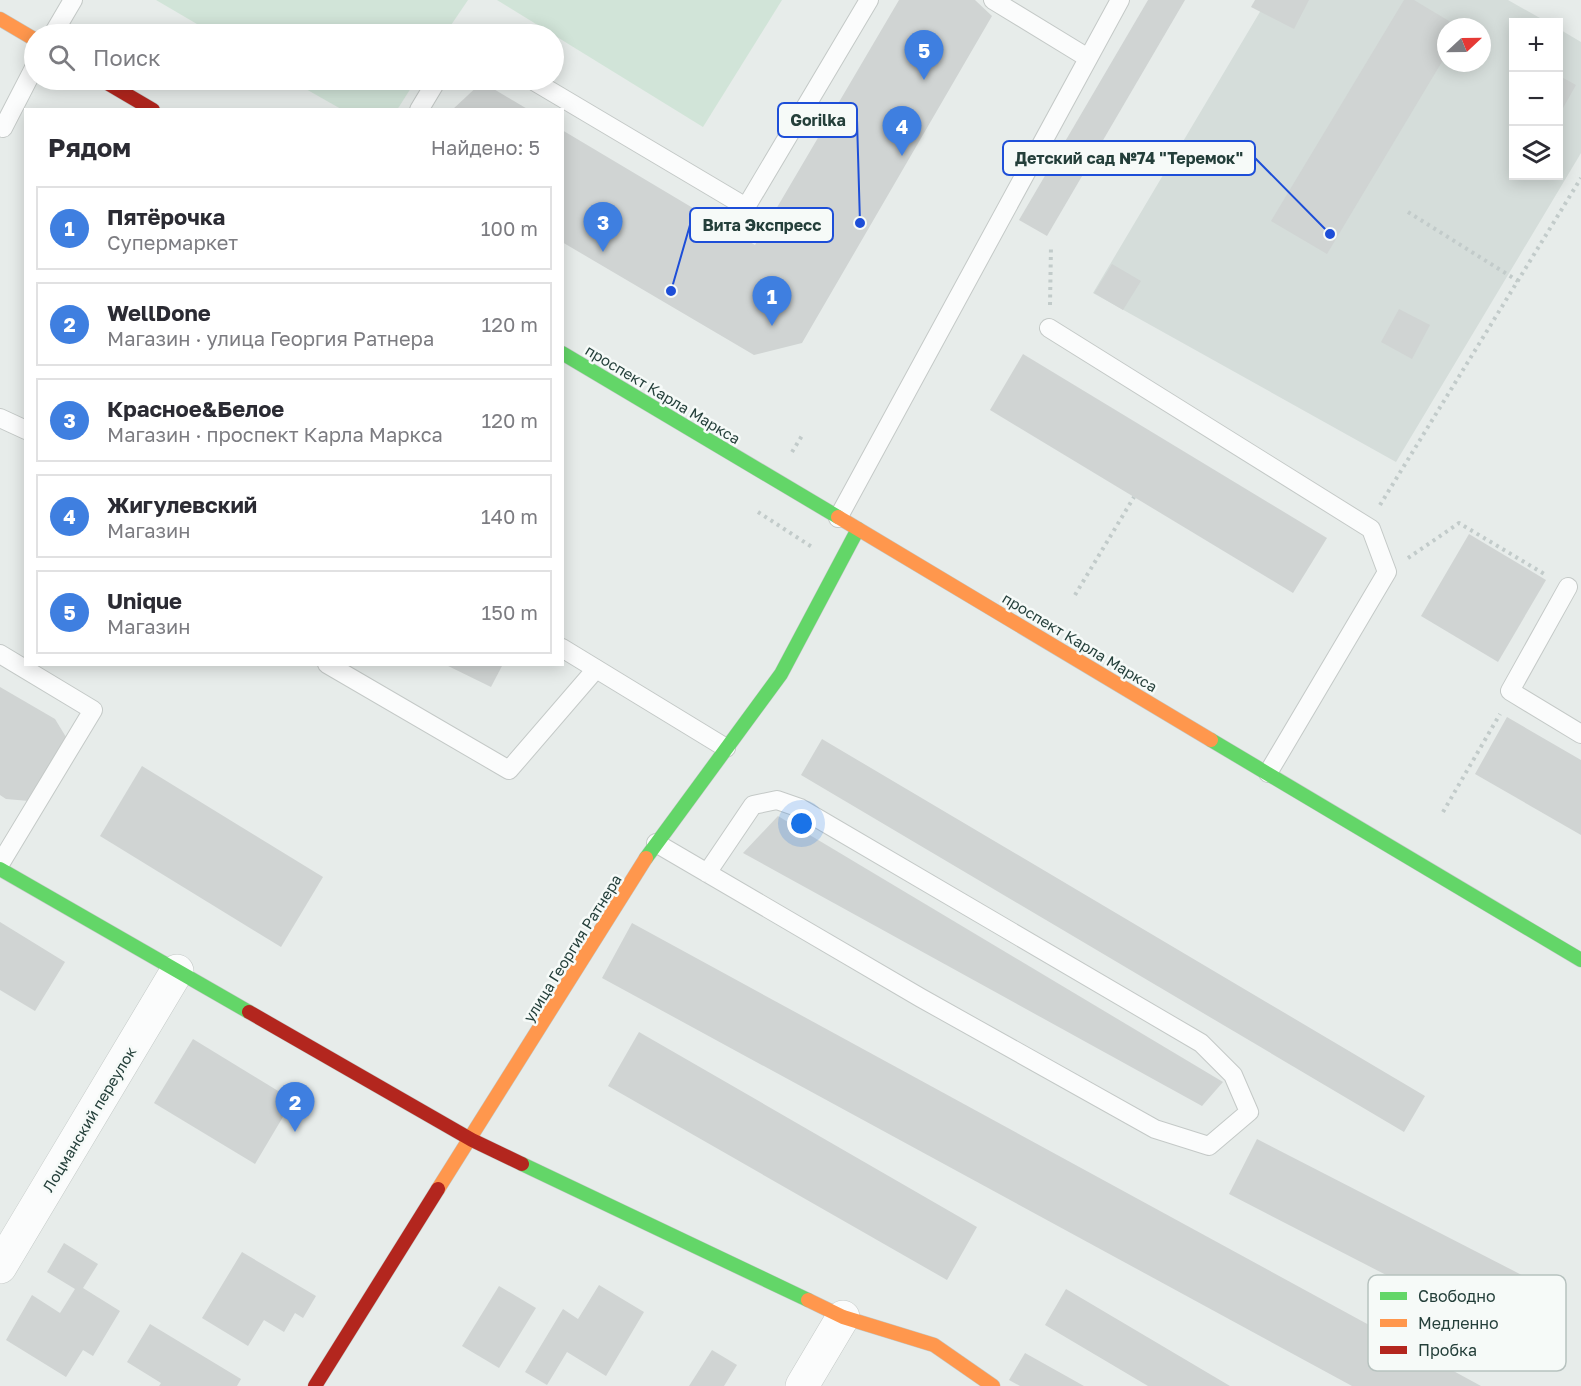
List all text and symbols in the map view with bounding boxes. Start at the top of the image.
north arrow [1437,18,1491,72]
map controls [1509,18,1563,180]
button: + [1509,18,1563,72]
search box [24,24,564,90]
pin: 5 [904,31,944,80]
icon: search [45,41,78,74]
text: Поиск [93,44,161,71]
button: − [1509,72,1563,126]
callout: Gorilka [778,103,857,137]
pin: 4 [882,106,922,156]
text: Gorilka [790,110,846,130]
button: layers [1509,126,1563,180]
text: Рядом [48,132,131,163]
text: Найдено: 5 [431,135,540,159]
callout: Детский сад №74 "Теремок" [1003,141,1255,175]
text: Детский сад №74 "Теремок" [1015,148,1243,168]
pin: 3 [584,202,622,252]
text: Пятёрочка [107,203,225,230]
callout: Вита Экспресс [690,208,833,242]
text: Вита Экспресс [702,215,822,235]
text: 1 [64,216,75,240]
text: 100 m [481,216,538,240]
text: Супермаркет [107,230,238,254]
pin: 1 [752,276,792,326]
text: WellDone [107,299,211,326]
text: 2 [63,312,76,336]
text: 120 m [482,312,538,336]
text: Магазин · улица Георгия Ратнера [107,326,434,350]
street label: проспект Карла Маркса [582,341,744,447]
text: Красное&Белое [107,395,284,422]
text: 3 [63,408,76,432]
text: 120 m [482,408,538,432]
text: Магазин · проспект Карла Маркса [107,422,443,446]
text: Жигулевский [107,491,257,518]
text: 4 [63,504,76,528]
text: 140 m [481,504,538,528]
text: Магазин [107,518,191,542]
text: Unique [107,587,182,614]
street label: проспект Карла Маркса [999,589,1161,695]
text: 5 [63,600,76,624]
text: 150 m [482,600,538,624]
text: Магазин [107,614,191,638]
your location [787,809,816,838]
street label: улица Георгия Ратнера [519,871,625,1025]
street label: Лоцманский переулок [39,1043,140,1195]
pin: 2 [276,1082,314,1132]
legend [1368,1275,1566,1371]
text: Свободно [1418,1286,1496,1306]
text: Медленно [1418,1313,1499,1333]
text: Пробка [1418,1340,1477,1360]

